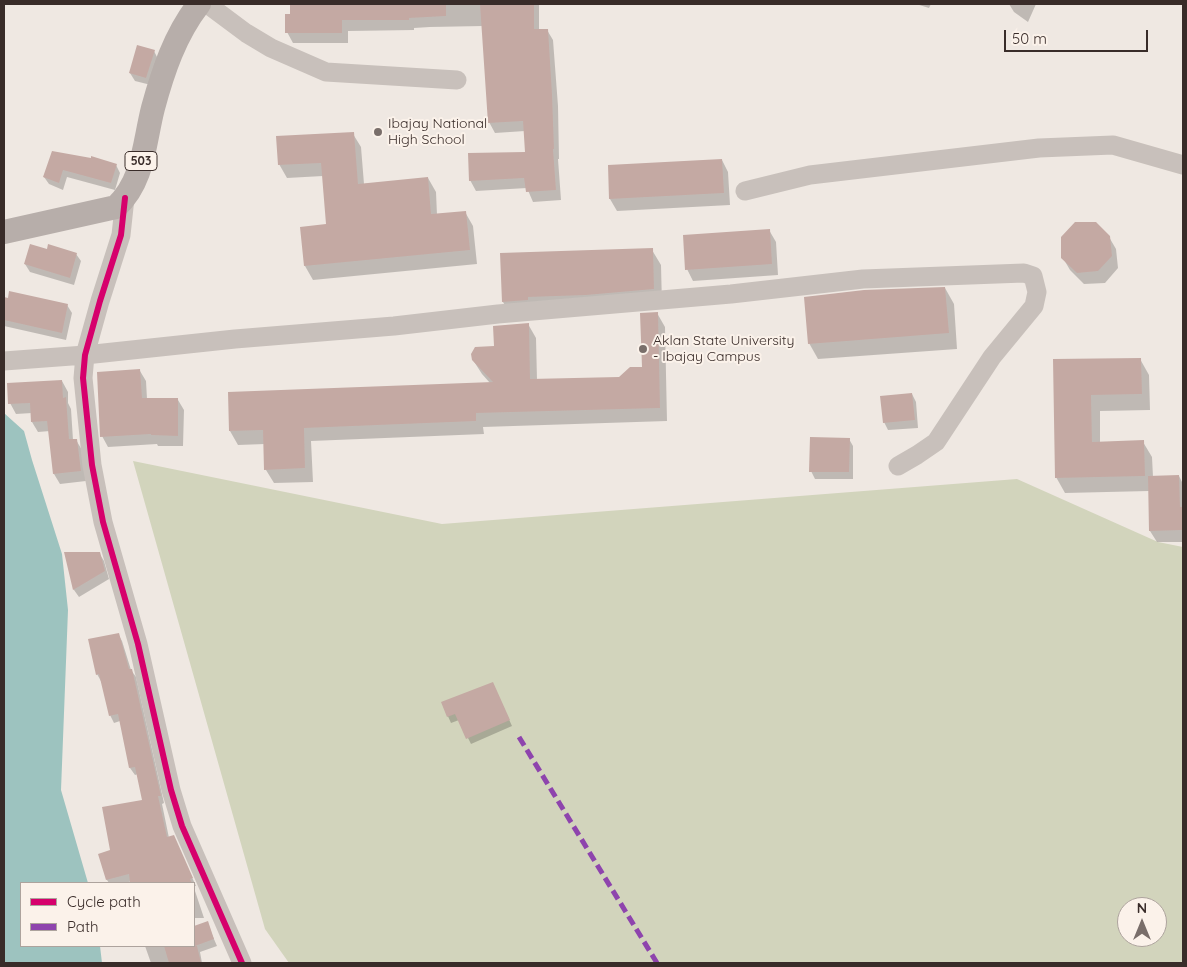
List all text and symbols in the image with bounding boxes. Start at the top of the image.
scale bar [1007,20,1151,52]
text: 50 m [1012,29,1047,48]
place label: Ibajay National High School [388,116,487,148]
marker: Ibajay National High School [372,126,384,138]
road number: 503 [125,152,157,170]
place label: Aklan State University - Ibajay Campus [653,333,795,366]
marker: Aklan State University - Ibajay Campus [637,343,649,355]
legend [20,882,195,947]
text: Cycle path [67,892,141,911]
north arrow [1117,897,1167,947]
text: N [1137,899,1147,917]
text: Path [67,917,99,936]

